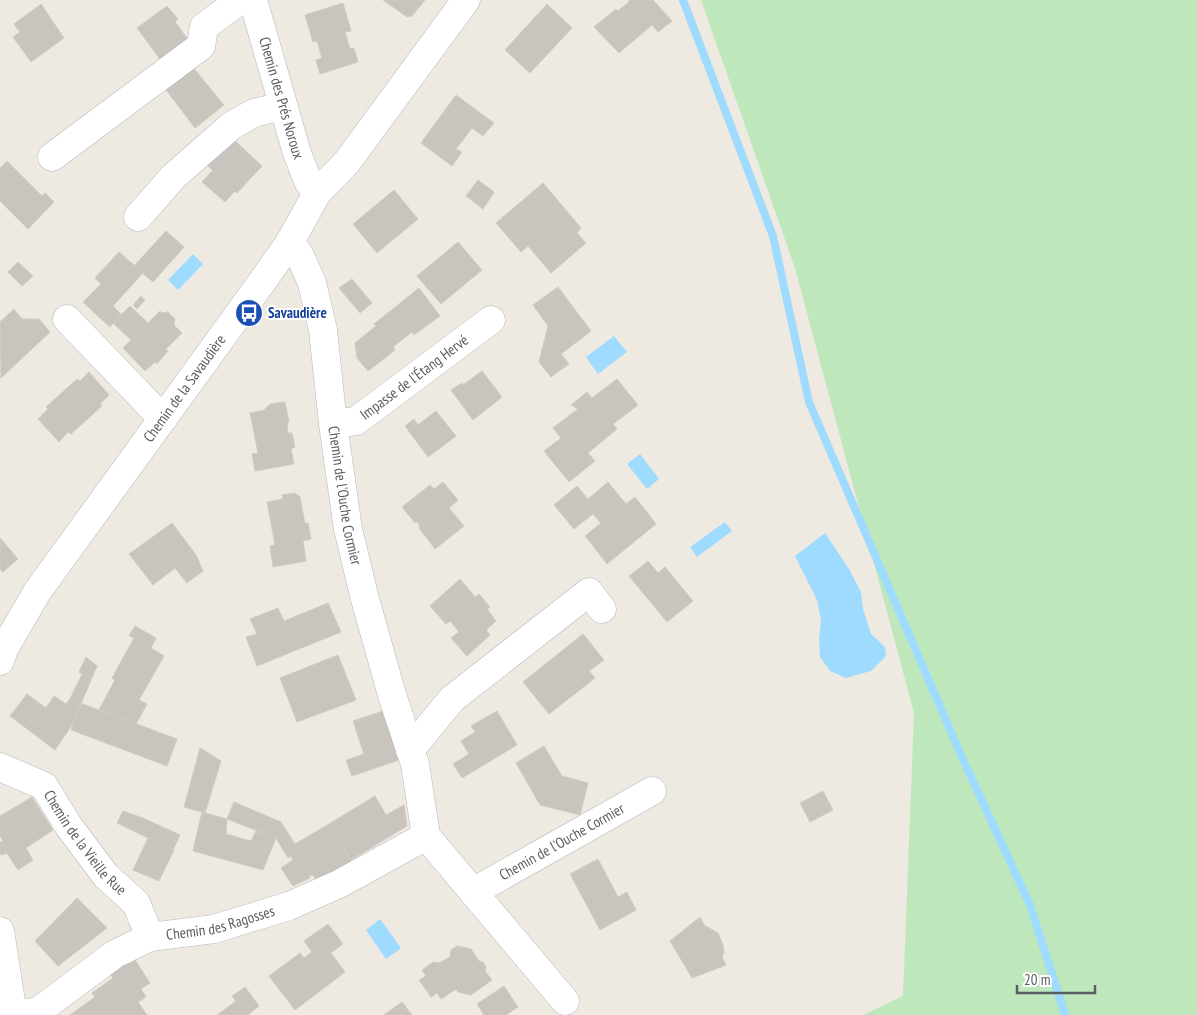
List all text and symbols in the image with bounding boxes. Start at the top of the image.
street label: Chemin des Prés Noroux [255,35,308,162]
bus stop icon: Savaudière [234,298,264,328]
place label: Savaudière [268,303,327,322]
street label: Impasse de l’Étang Hervé [356,330,472,424]
street label: Chemin de la Savaudière [139,331,230,446]
street label: Chemin de l'Ouche Cormier [324,425,367,568]
street label: Chemin de la Vieille Rue [40,786,131,899]
street label: Chemin de l'Ouche Cormier [496,798,628,884]
street label: Chemin des Ragosses [165,901,277,944]
scale bar [1017,962,1094,994]
text: 20 m [1024,970,1050,989]

